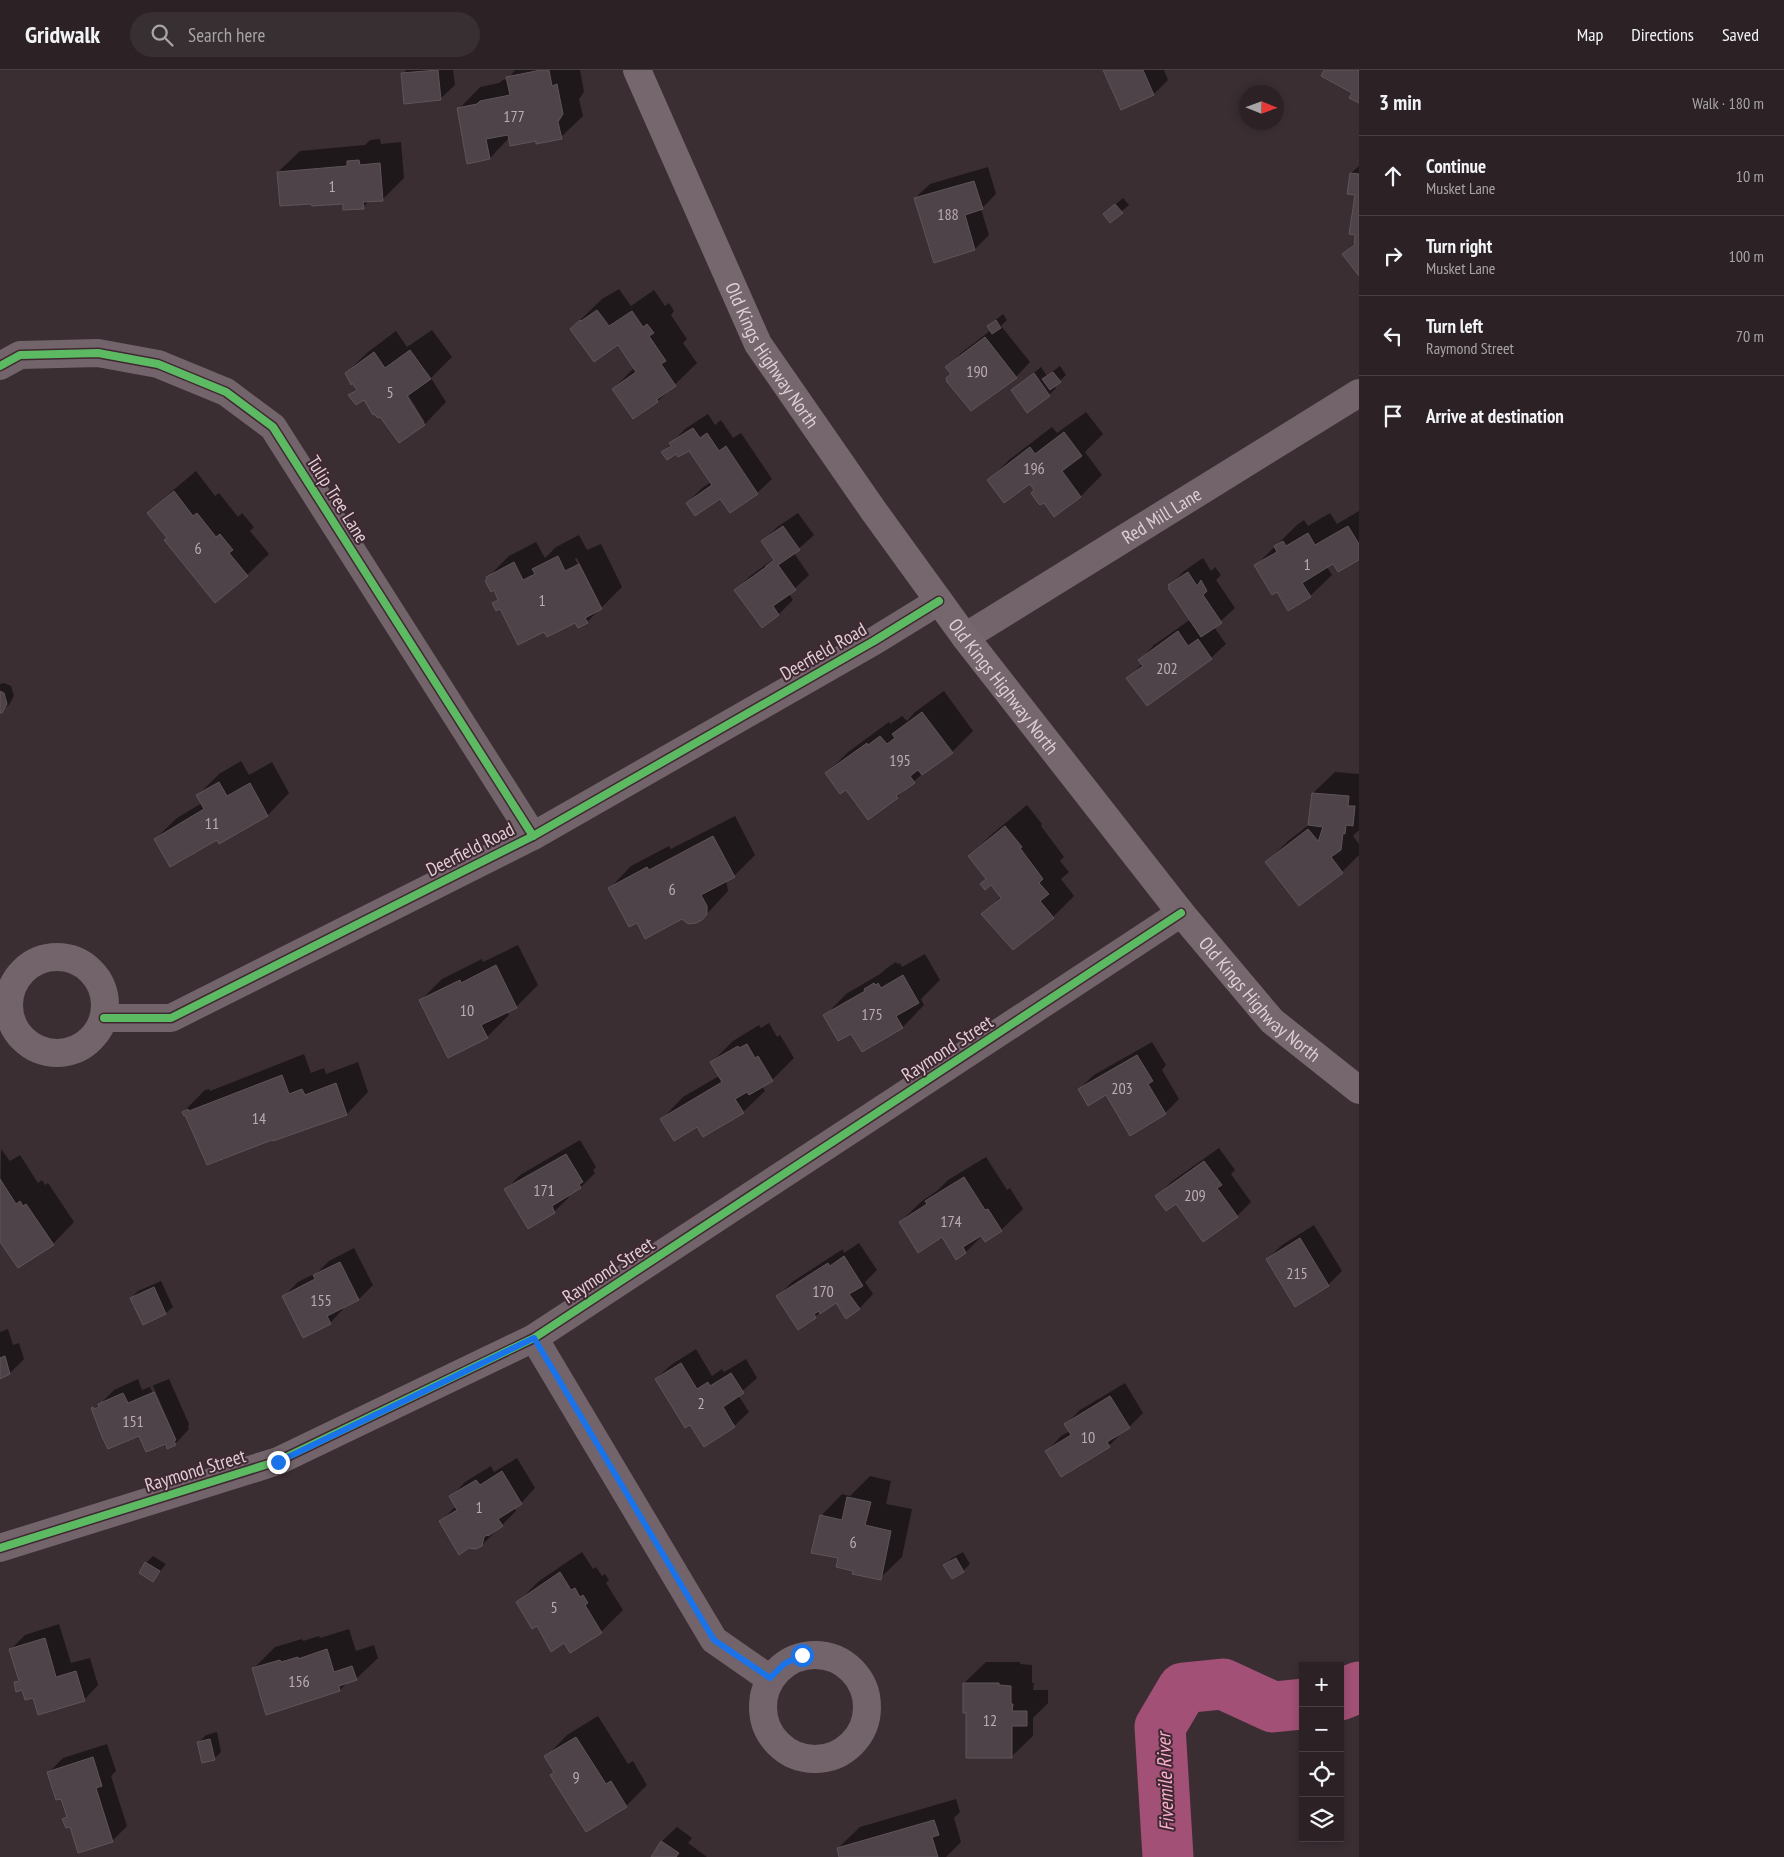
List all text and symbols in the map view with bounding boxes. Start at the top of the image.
search box [130,12,480,57]
text: Gridwalk [25,19,100,50]
icon: search [148,21,176,49]
text: Search here [188,23,265,47]
text: Map [1577,23,1603,46]
text: Directions [1631,23,1694,46]
text: Saved [1722,23,1759,46]
north arrow [1239,85,1284,130]
text: 3 min [1379,89,1421,116]
text: Walk · 180 m [1692,93,1764,113]
house number: 177 [503,106,525,126]
text: Continue [1426,154,1486,178]
icon: ahead [1379,162,1407,190]
text: 10 m [1736,166,1764,186]
house number: 1 [328,176,336,196]
text: Musket Lane [1426,178,1495,198]
house number: 188 [937,204,959,224]
text: Turn right [1426,234,1492,258]
icon: right [1379,242,1407,270]
text: 100 m [1729,246,1764,266]
text: Musket Lane [1426,258,1495,278]
street label: Old Kings Highway North [720,278,824,433]
text: Turn left [1426,314,1483,338]
icon: left [1379,322,1407,350]
text: 70 m [1736,326,1764,346]
text: Raymond Street [1426,338,1514,358]
house number: 190 [966,361,988,381]
house number: 5 [386,382,394,402]
icon: arrive [1379,402,1407,430]
text: Arrive at destination [1426,404,1564,428]
street label: Tulip Tree Lane [302,451,374,547]
house number: 196 [1023,458,1045,478]
street label: Red Mill Lane [1117,482,1206,549]
house number: 6 [194,538,202,558]
house number: 1 [1303,554,1311,574]
house number: 1 [538,590,546,610]
street label: Old Kings Highway North [943,614,1064,759]
street label: Deerfield Road [775,617,871,685]
house number: 202 [1156,658,1178,678]
house number: 195 [889,750,911,770]
house number: 11 [205,813,219,833]
street label: Deerfield Road [422,817,518,881]
house number: 6 [668,879,676,899]
street label: Old Kings Highway North [1194,932,1326,1067]
house number: 10 [460,1000,474,1020]
house number: 175 [861,1004,883,1024]
street label: Raymond Street [897,1009,998,1086]
house number: 203 [1111,1078,1133,1098]
house number: 14 [252,1108,266,1128]
house number: 171 [533,1180,555,1200]
house number: 209 [1184,1185,1206,1205]
house number: 174 [940,1211,962,1231]
street label: Raymond Street [558,1231,659,1308]
house number: 215 [1286,1263,1308,1283]
house number: 170 [812,1281,834,1301]
house number: 155 [310,1290,332,1310]
house number: 2 [697,1393,705,1413]
house number: 151 [122,1411,144,1431]
house number: 10 [1081,1427,1095,1447]
street label: Raymond Street [142,1443,249,1497]
route end [267,1451,290,1474]
house number: 1 [475,1497,483,1517]
house number: 6 [849,1532,857,1552]
house number: 5 [550,1597,558,1617]
route start [791,1644,814,1667]
map controls [1299,1662,1344,1842]
button: + [1299,1662,1344,1707]
house number: 156 [288,1671,310,1691]
button: − [1299,1707,1344,1752]
house number: 12 [983,1710,997,1730]
water label: Fivemile River [1150,1730,1180,1832]
button: locate [1299,1752,1344,1797]
house number: 9 [572,1767,580,1787]
button: layers [1299,1797,1344,1842]

